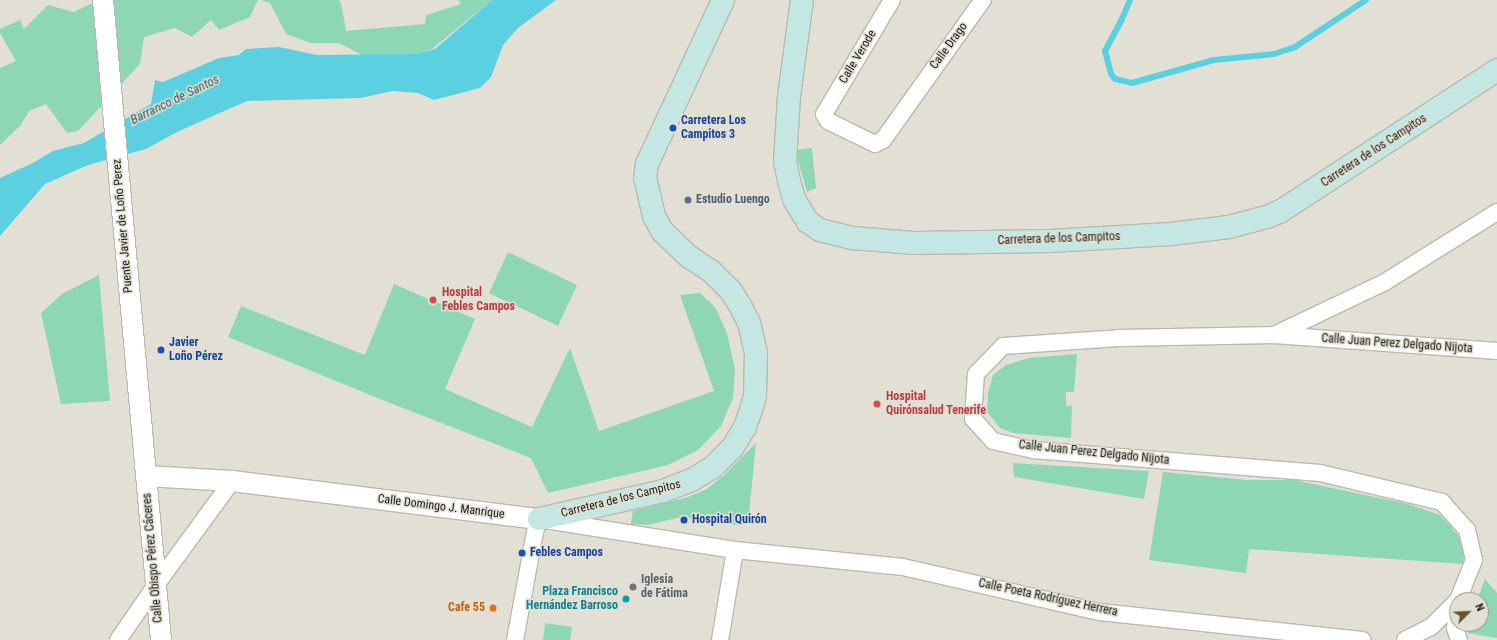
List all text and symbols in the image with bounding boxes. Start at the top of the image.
street label: Calle Drago [927,20,971,72]
street label: Calle Verode [836,28,880,86]
water label: Barranco de Santos [128,72,222,128]
street label: Carretera de los Campitos [1319,111,1429,191]
place label: Carretera Los Campitos 3 [681,114,746,142]
marker: Carretera Los Campitos 3 [668,123,678,133]
street label: Puente Javier de Loño Perez [110,158,136,294]
place label: Estudio Luengo [696,193,770,207]
marker: Estudio Luengo [683,195,693,205]
street label: Carretera de los Campitos [997,230,1121,248]
place label: Hospital Febles Campos [442,286,515,314]
marker: Hospital Febles Campos [427,294,439,306]
street label: Calle Juan Perez Delgado Nijota [1321,332,1473,356]
place label: Javier Loño Pérez [169,336,223,364]
marker: Javier Loño Pérez [156,345,166,355]
place label: Hospital Quirónsalud Tenerife [886,390,986,418]
marker: Hospital Quirónsalud Tenerife [871,398,883,410]
street label: Calle Juan Perez Delgado Nijota [1018,438,1170,468]
street label: Carretera de los Campitos [560,477,682,521]
street label: Calle Obispo Pérez Cáceres [140,492,166,624]
street label: Calle Domingo J. Manrique [377,492,505,522]
place label: Hospital Quirón [692,513,767,527]
marker: Hospital Quirón [679,515,689,525]
place label: Febles Campos [530,546,603,560]
marker: Febles Campos [517,548,527,558]
place label: Iglesia de Fátima [641,573,688,601]
street label: Calle Poeta Rodríguez Herrera [977,576,1119,620]
marker: Iglesia de Fátima [628,582,638,592]
place label: Plaza Francisco Hernández Barroso [526,585,618,613]
north arrow [1449,592,1489,632]
marker: Plaza Francisco Hernández Barroso [621,594,631,604]
place label: Cafe 55 [448,601,485,615]
text: N [1472,602,1487,613]
marker: Cafe 55 [488,603,498,613]

